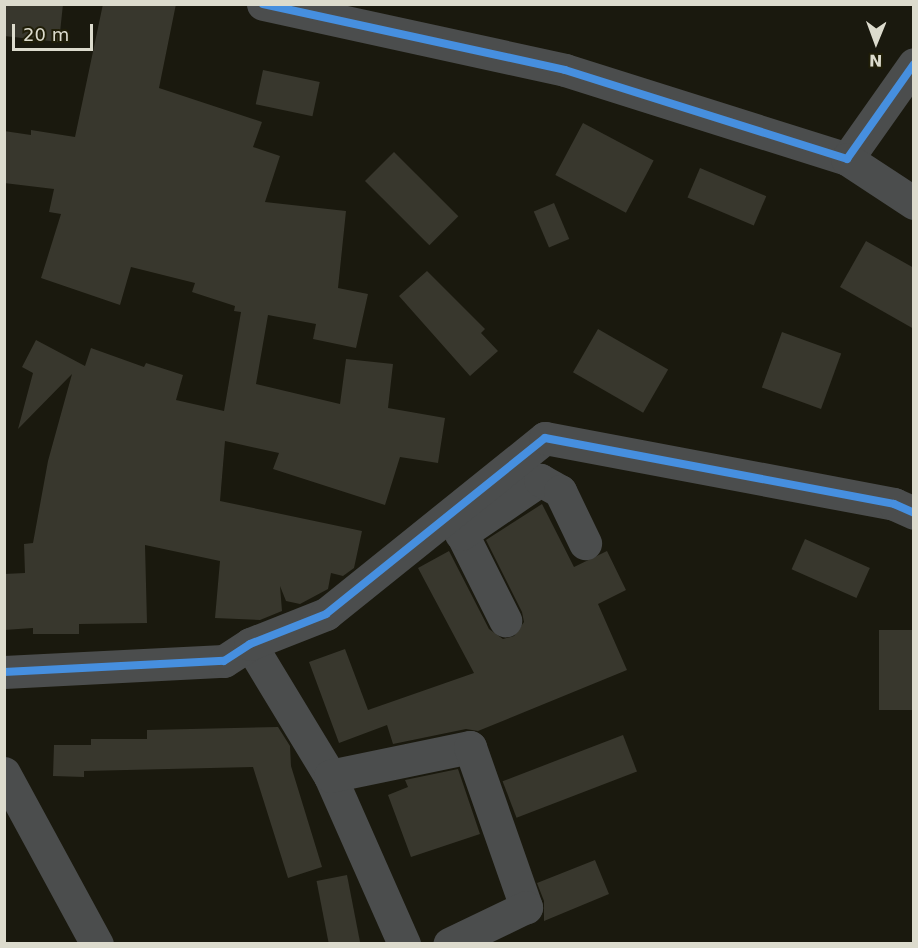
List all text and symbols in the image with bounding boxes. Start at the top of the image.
scale bar [15,12,96,50]
north arrow [846,12,906,72]
text: 20 m [23,24,69,45]
text: N [869,51,883,70]

